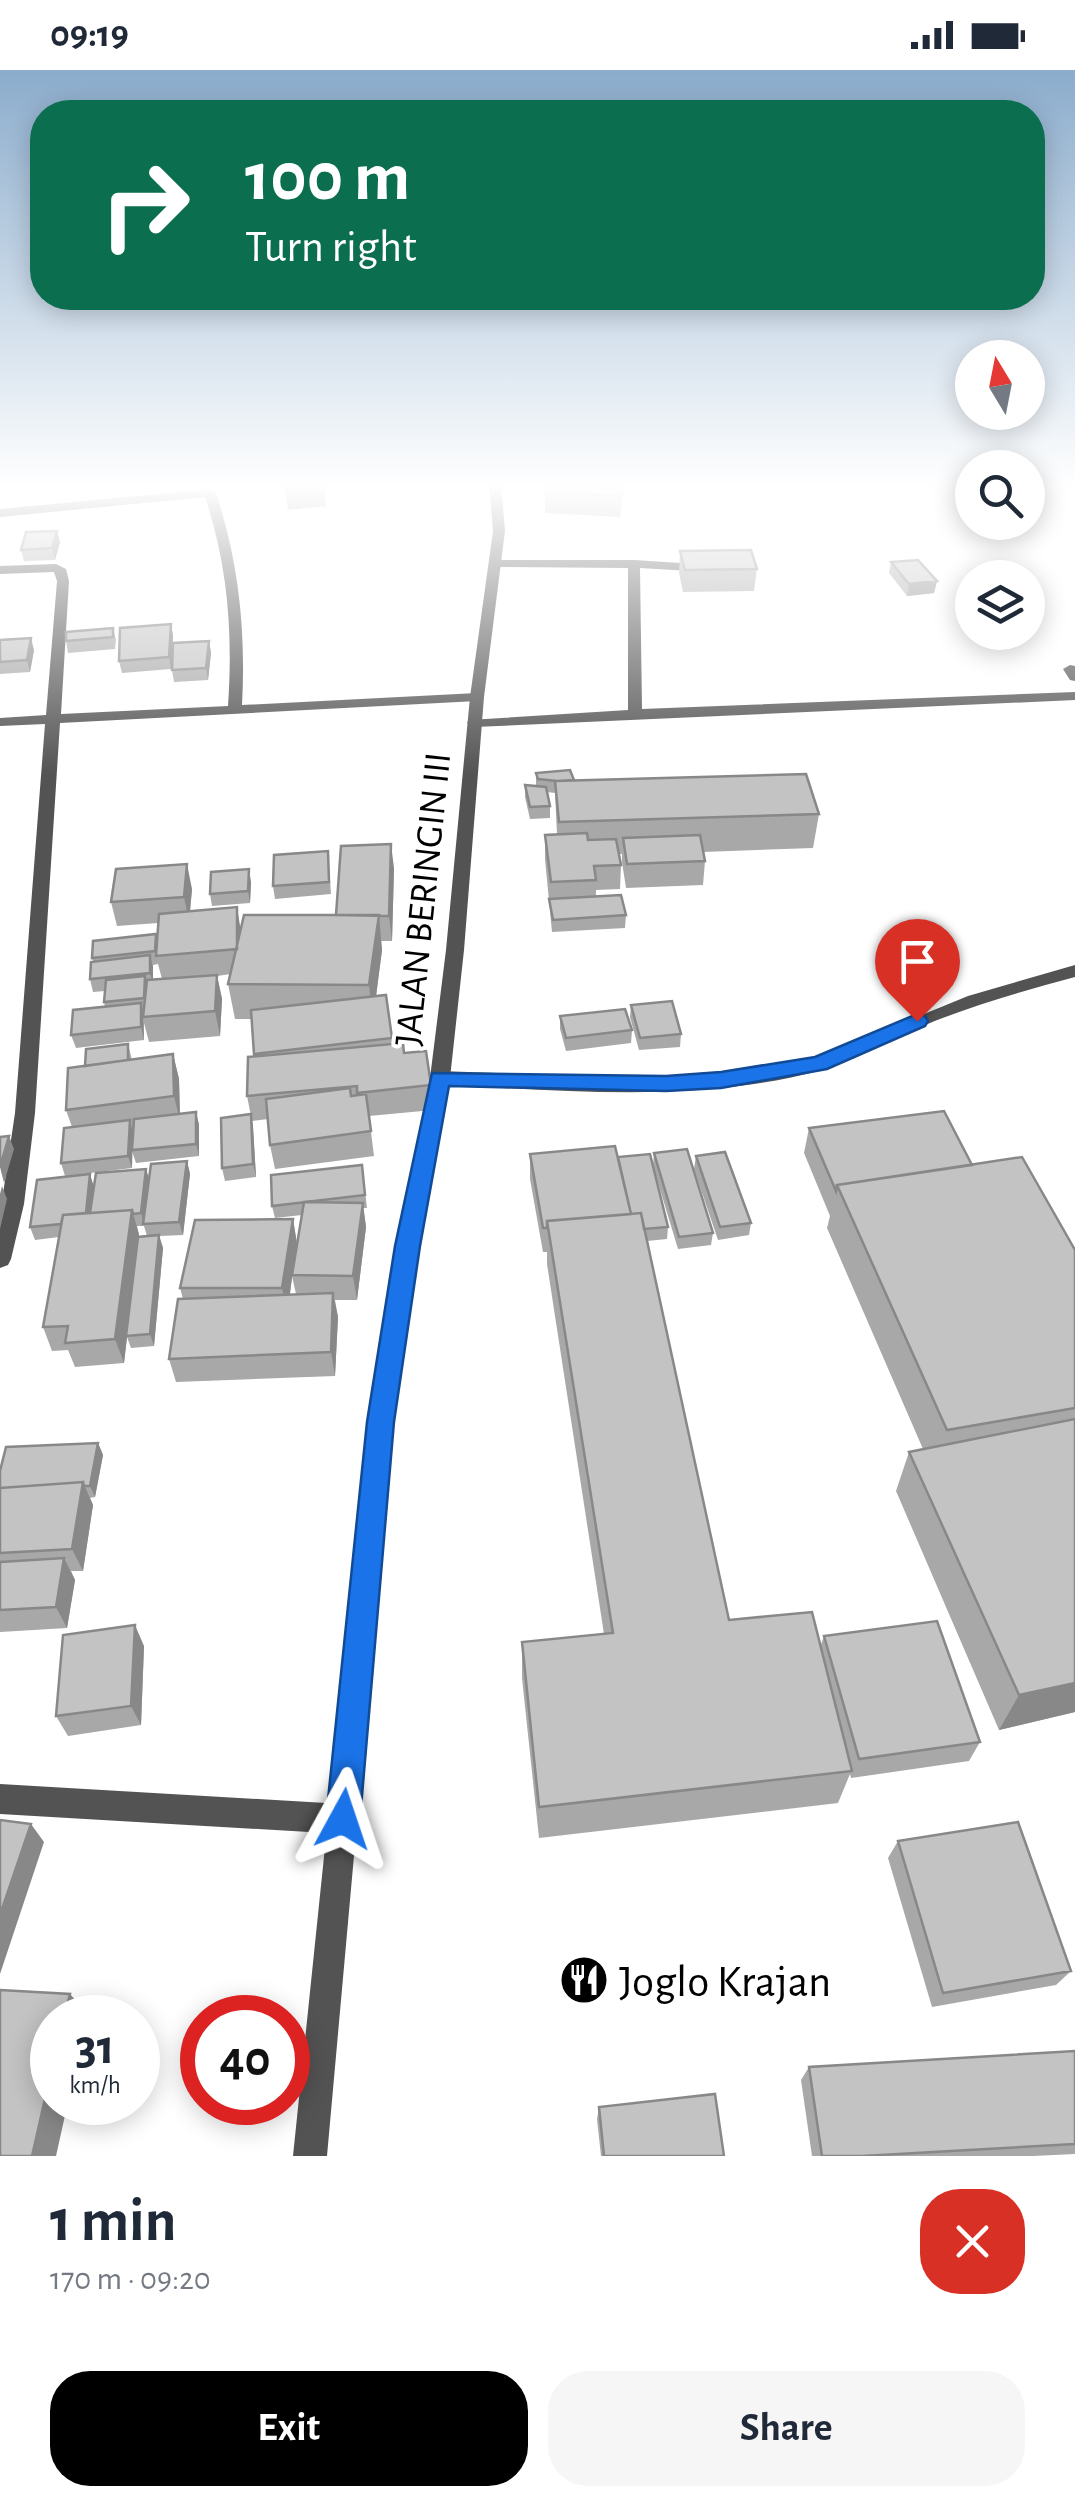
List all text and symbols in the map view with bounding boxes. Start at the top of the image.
text: 09:19 [50,16,129,54]
icon: right [80,140,210,270]
text: 100 m [245,143,410,213]
text: Turn right [245,225,417,270]
north arrow [955,340,1045,430]
map controls [955,340,1045,650]
button: search [955,450,1045,540]
button: layers [955,560,1045,650]
street label: JALAN BERINGIN III [390,751,458,1048]
pin [875,919,960,1022]
icon: arrive [890,934,945,989]
position arrow [291,1767,395,1871]
restaurant icon: Joglo Krajan [558,1954,610,2006]
place label: Joglo Krajan [619,1960,831,2005]
speed limit sign: 40 [180,1995,310,2125]
text: 31 [75,2023,115,2073]
text: km/h [69,2073,121,2098]
button: close [920,2189,1025,2294]
text: 1 min [50,2192,176,2252]
text: 170 m · 09:20 [50,2263,211,2295]
button: Exit [50,2371,528,2486]
button: Share [548,2371,1025,2486]

